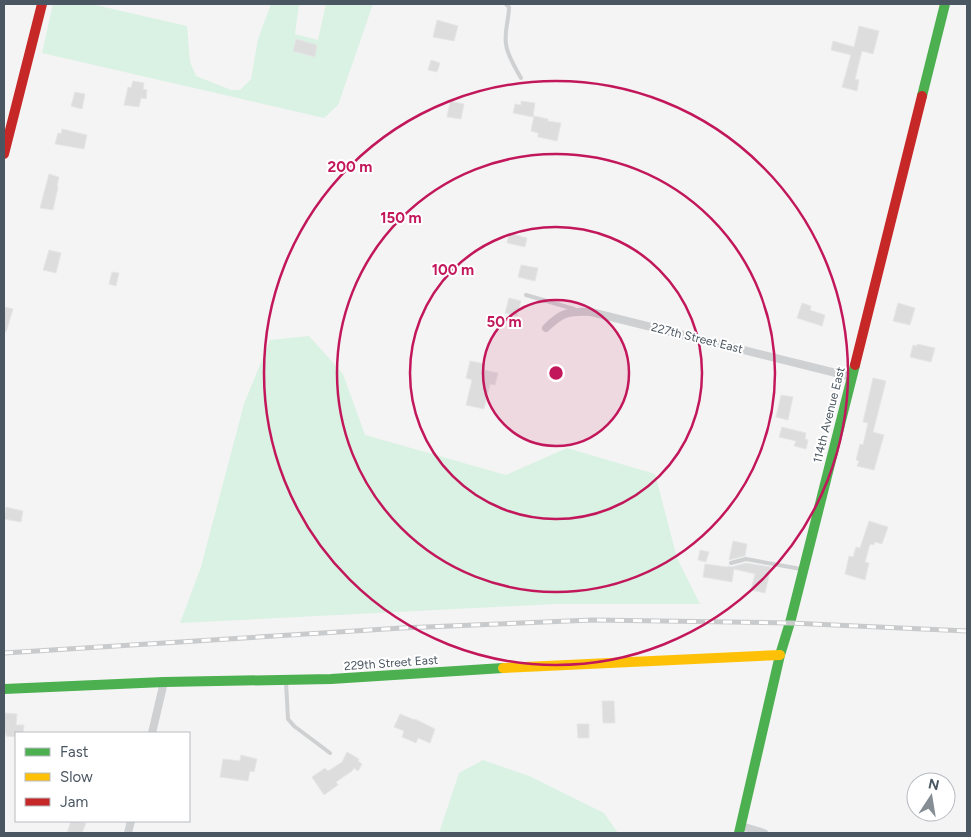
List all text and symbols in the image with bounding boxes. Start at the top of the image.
text: 200 m [328,158,372,176]
text: 150 m [380,209,422,227]
text: 100 m [432,261,474,279]
text: 50 m [486,313,522,331]
street label: 227th Street East [650,320,745,356]
centre of rings [547,364,565,382]
street label: 114th Avenue East [810,365,848,464]
street label: 229th Street East [343,653,439,673]
legend [15,732,190,822]
text: Fast [60,743,89,761]
text: Slow [60,768,93,786]
north arrow [906,772,956,822]
text: N [927,775,941,794]
text: Jam [60,793,88,811]

